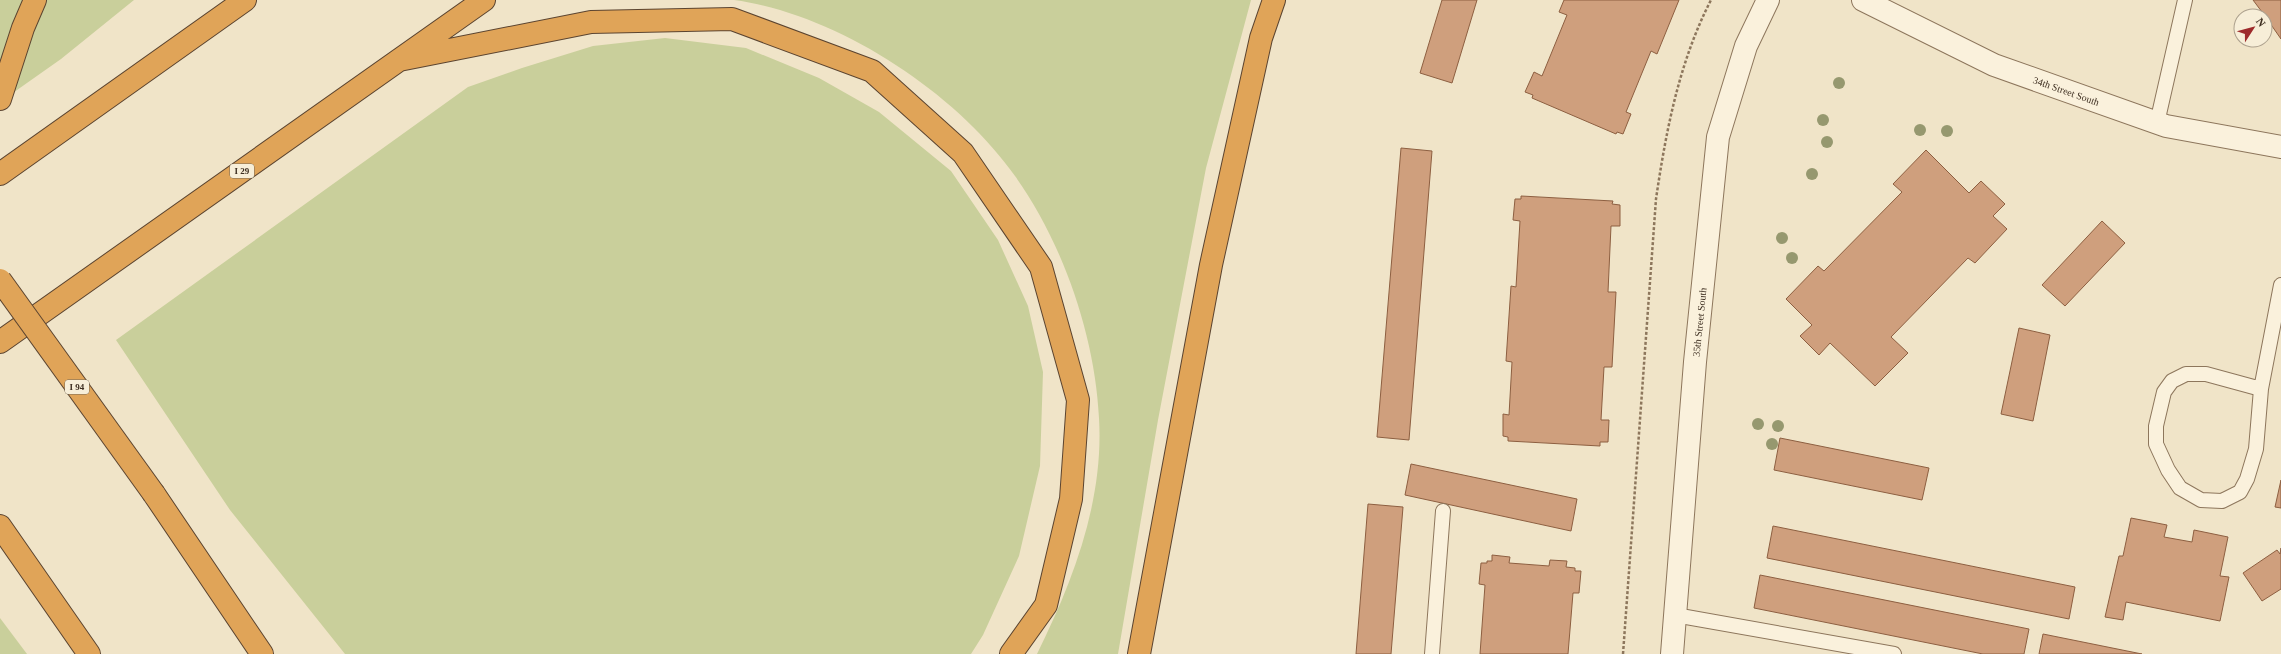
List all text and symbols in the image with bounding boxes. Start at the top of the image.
north arrow [2233,8,2273,48]
text: N [2254,15,2268,29]
street label: 34th Street South [2032,74,2101,107]
road number: I 29 [230,164,254,178]
street label: 35th Street South [1690,287,1708,357]
road number: I 94 [65,380,89,394]

